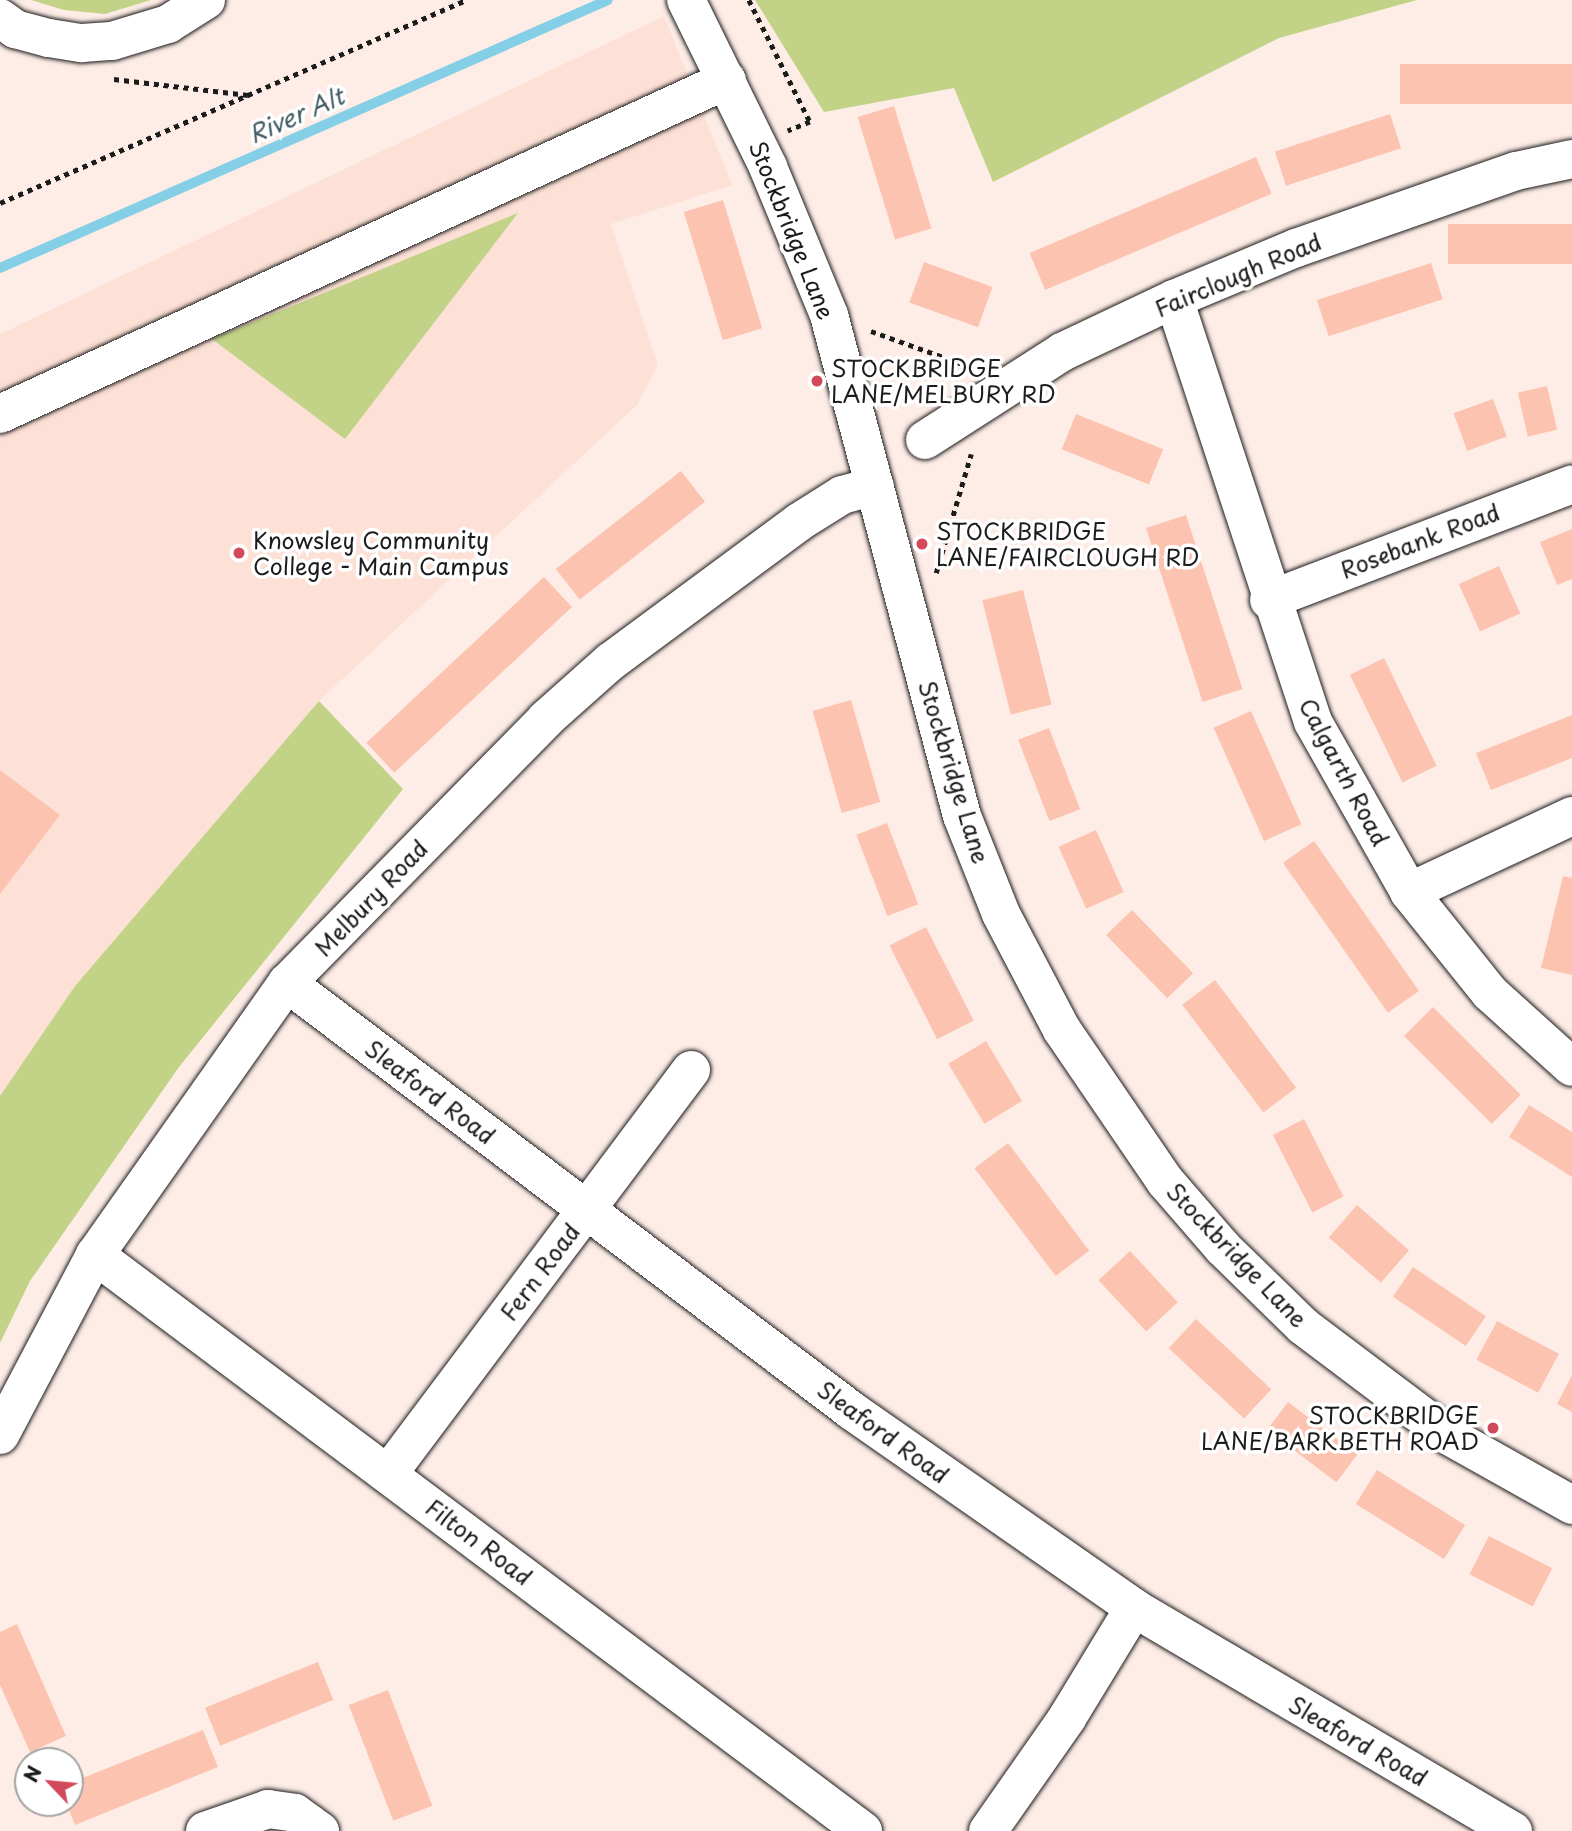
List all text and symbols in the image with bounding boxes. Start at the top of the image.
water label: River Alt [244,81,348,149]
street label: Stockbridge Lane [744,137,840,323]
street label: Fairclough Road [1151,227,1325,323]
place label: STOCKBRIDGE LANE/MELBURY RD [831,354,1058,408]
marker: STOCKBRIDGE LANE/MELBURY RD [809,373,825,389]
street label: Rosebank Road [1337,498,1503,584]
place label: STOCKBRIDGE LANE/FAIRCLOUGH RD [936,517,1202,571]
place label: Knowsley Community College - Main Campus [253,526,512,580]
marker: STOCKBRIDGE LANE/FAIRCLOUGH RD [914,536,930,552]
marker: Knowsley Community College - Main Campus [231,545,247,561]
street label: Stockbridge Lane [913,677,995,867]
street label: Calgarth Road [1294,694,1394,850]
street label: Melbury Road [308,834,434,962]
street label: Sleaford Road [360,1034,500,1150]
street label: Stockbridge Lane [1161,1177,1313,1333]
street label: Fern Road [495,1219,585,1325]
street label: Sleaford Road [812,1375,954,1489]
place label: STOCKBRIDGE LANE/BARKBETH ROAD [1200,1401,1479,1455]
marker: STOCKBRIDGE LANE/BARKBETH ROAD [1485,1420,1501,1436]
street label: Filton Road [421,1494,537,1590]
street label: Sleaford Road [1284,1690,1432,1792]
north arrow [14,1747,84,1817]
text: N [16,1761,48,1787]

